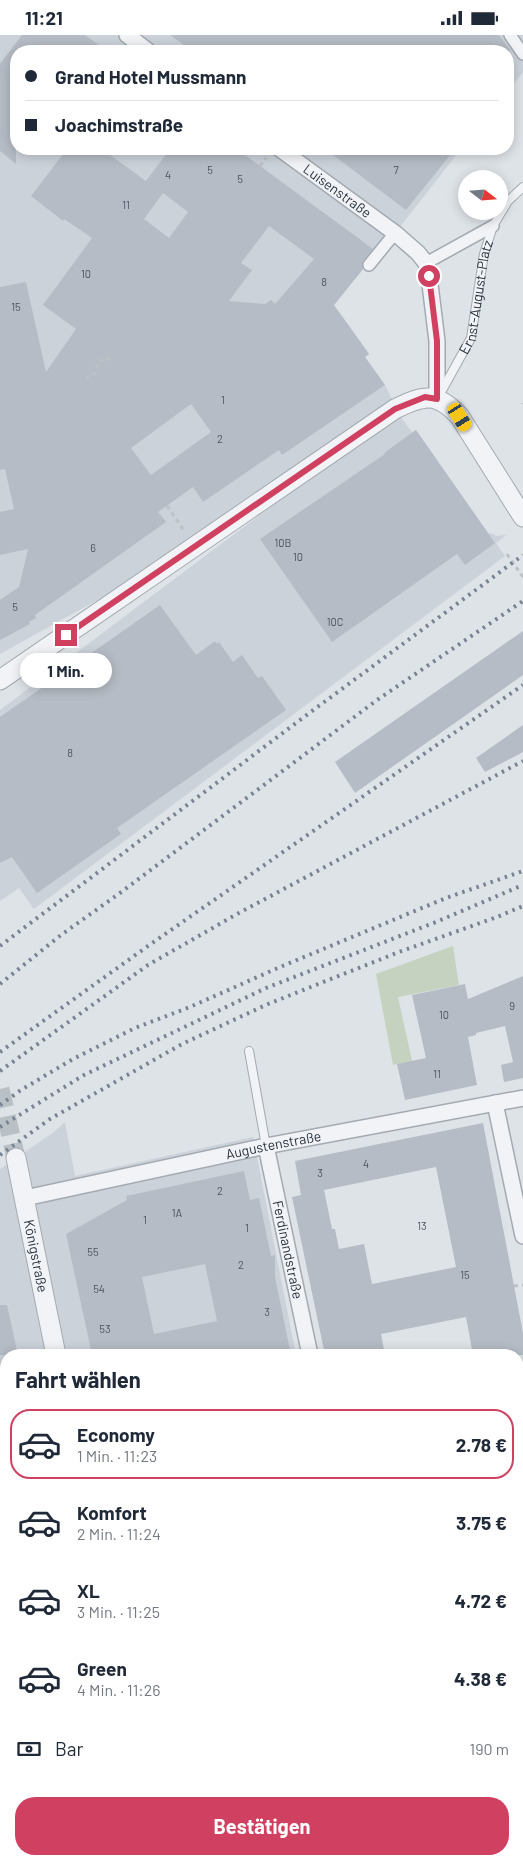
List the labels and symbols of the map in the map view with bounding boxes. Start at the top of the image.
street label: Luisenstraße [300,160,375,221]
house number: 5 [207,163,213,176]
house number: 7 [393,163,399,176]
house number: 4 [165,168,171,181]
north arrow [458,170,508,220]
house number: 5 [237,172,243,185]
house number: 11 [122,198,130,211]
street label: Ernst-August-Platz [455,238,496,357]
route start [418,265,440,287]
house number: 10 [81,267,91,280]
house number: 8 [321,275,327,288]
house number: 15 [11,300,21,313]
house number: 1 [221,393,225,406]
car [445,400,474,434]
house number: 2 [217,432,223,445]
house number: 10B [275,536,292,549]
house number: 6 [90,541,96,554]
house number: 10 [293,550,303,563]
house number: 5 [12,600,18,613]
house number: 10C [327,615,343,628]
route end [55,624,77,646]
callout: 1 Min. [20,653,112,687]
house number: 8 [67,746,73,759]
house number: 9 [509,999,515,1012]
house number: 10 [439,1008,449,1021]
house number: 11 [433,1067,441,1080]
street label: Augustenstraße [224,1127,322,1162]
house number: 4 [363,1157,369,1170]
house number: 3 [317,1166,323,1179]
house number: 2 [217,1184,223,1197]
street label: Ferdinandstraße [270,1199,307,1300]
house number: 1A [172,1206,183,1219]
house number: 1 [143,1213,147,1226]
street label: Königstraße [21,1218,52,1294]
house number: 13 [417,1219,427,1232]
house number: 1 [245,1221,249,1234]
house number: 55 [87,1245,99,1258]
house number: 2 [238,1258,244,1271]
house number: 15 [460,1268,470,1281]
house number: 54 [93,1282,105,1295]
house number: 3 [264,1305,270,1318]
house number: 53 [99,1322,111,1335]

